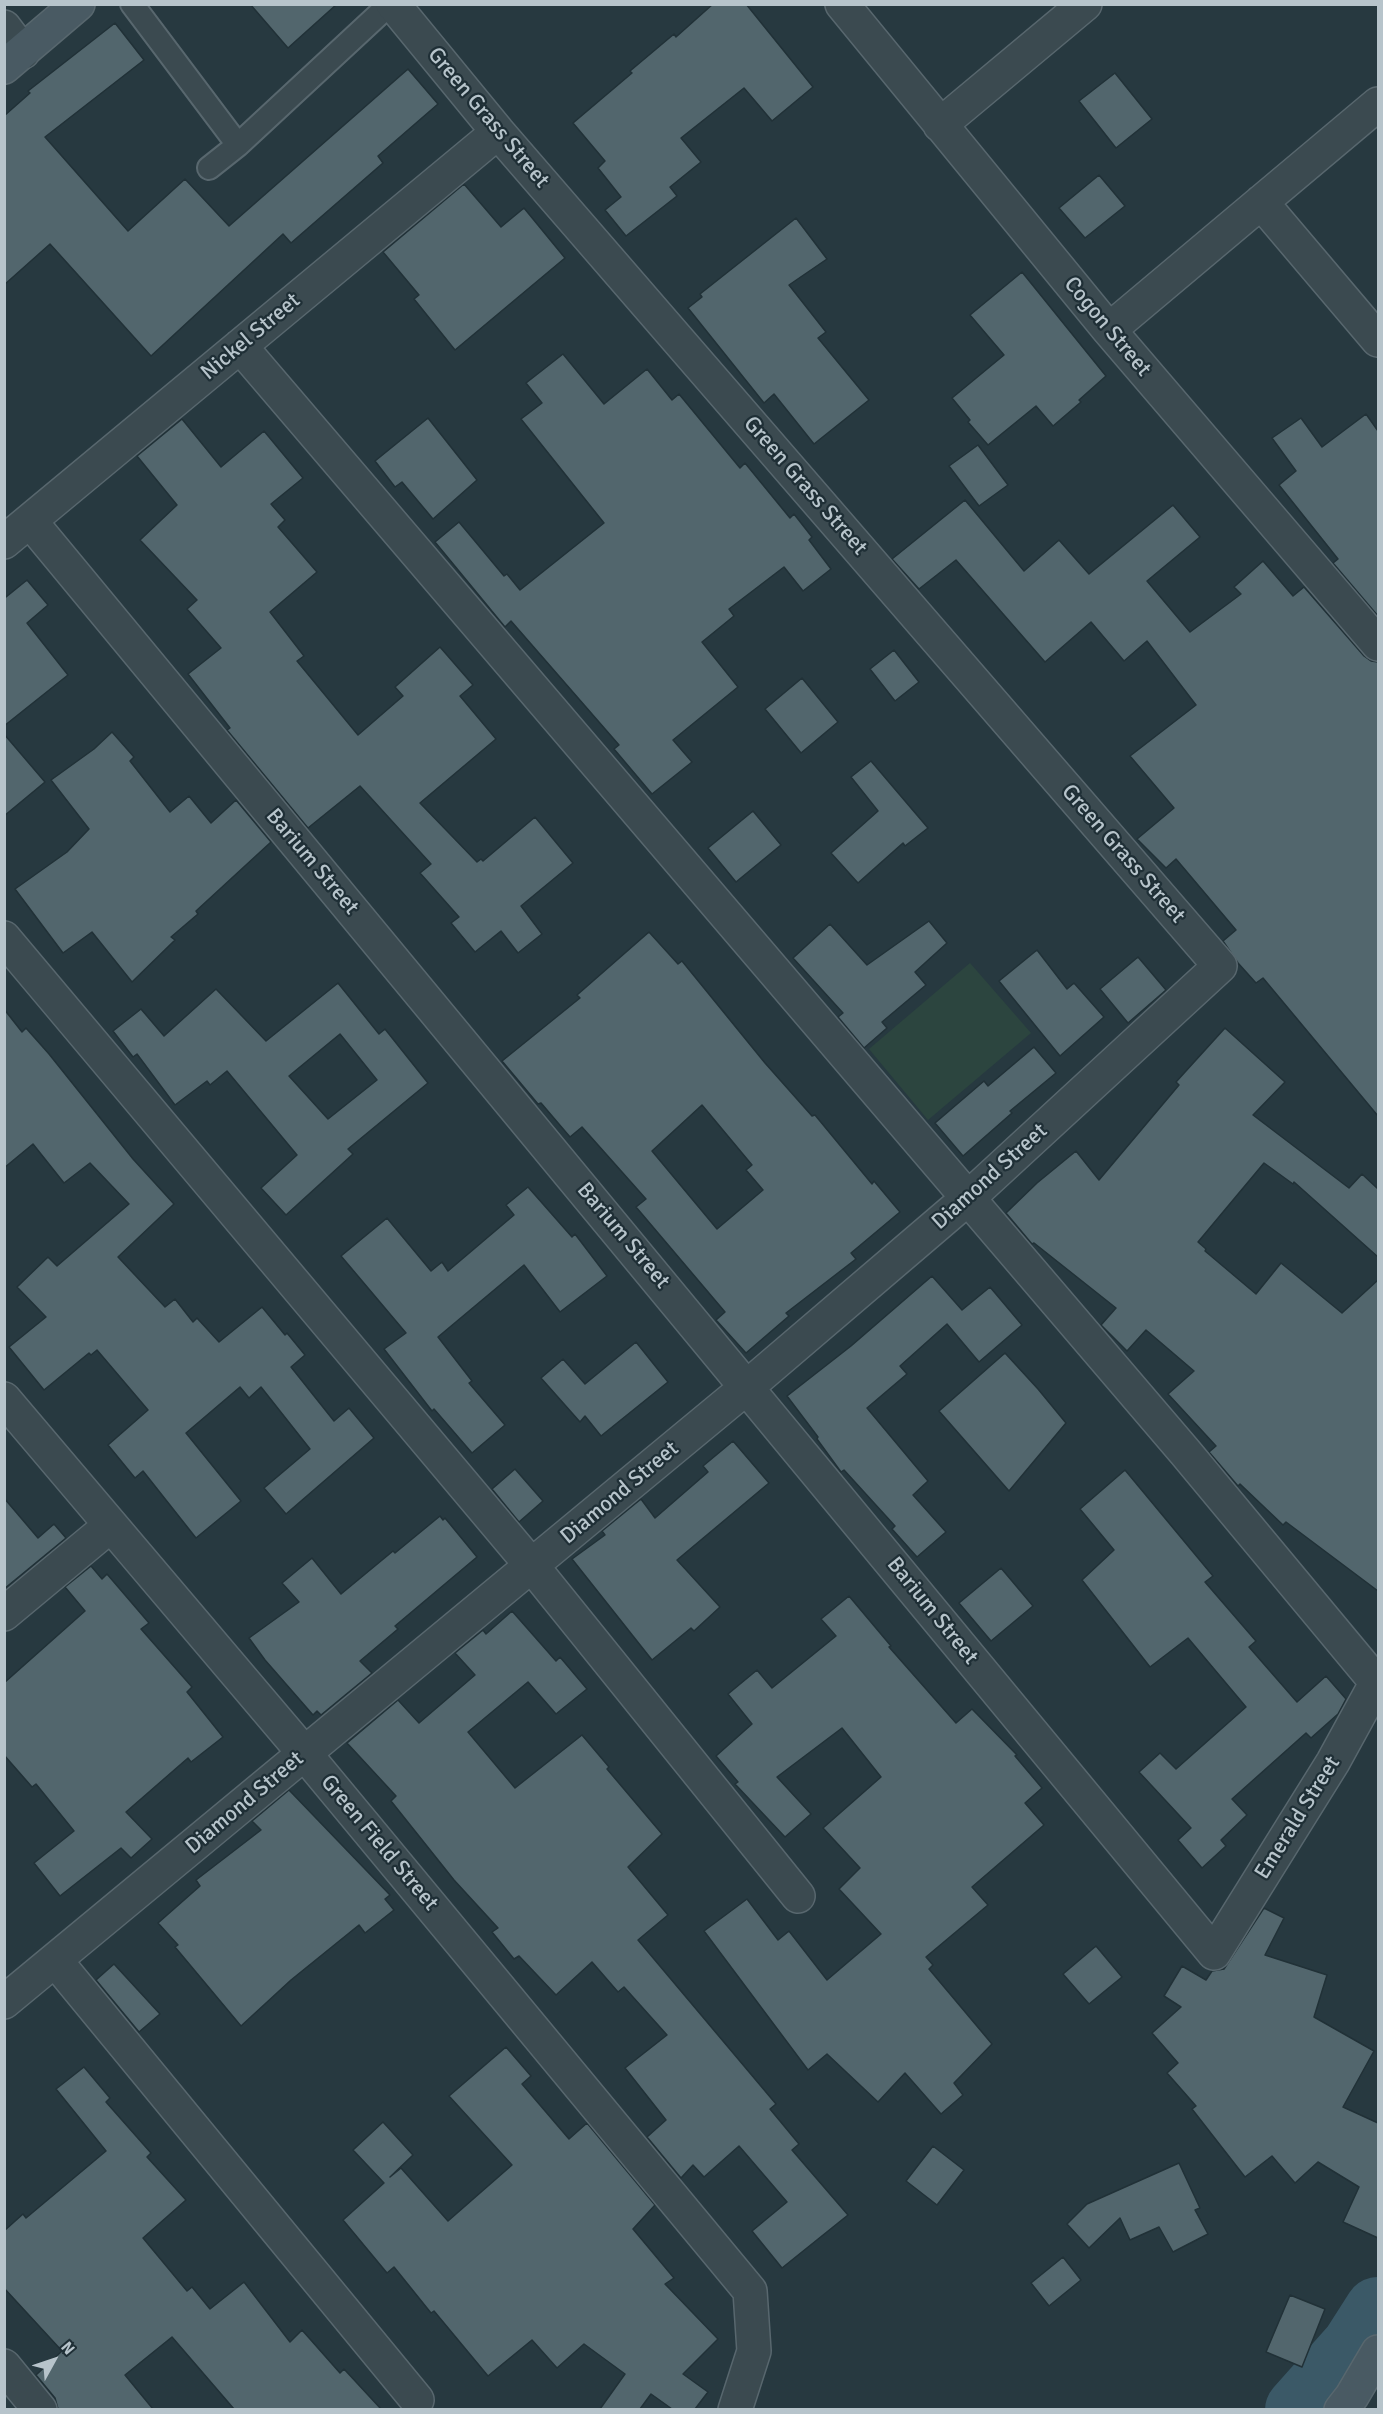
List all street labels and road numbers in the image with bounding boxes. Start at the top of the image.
street label: Green Grass Street [422,42,554,194]
street label: Cogon Street [1058,272,1156,382]
street label: Nickel Street [196,288,306,386]
street label: Green Grass Street [738,411,872,561]
street label: Green Grass Street [1056,779,1190,929]
street label: Barium Street [260,803,364,921]
street label: Diamond Street [927,1118,1053,1236]
street label: Barium Street [571,1177,675,1295]
street label: Diamond Street [556,1436,684,1550]
street label: Barium Street [881,1552,983,1670]
street label: Diamond Street [181,1746,309,1860]
street label: Emerald Street [1250,1752,1346,1884]
street label: Green Field Street [314,1770,444,1916]

